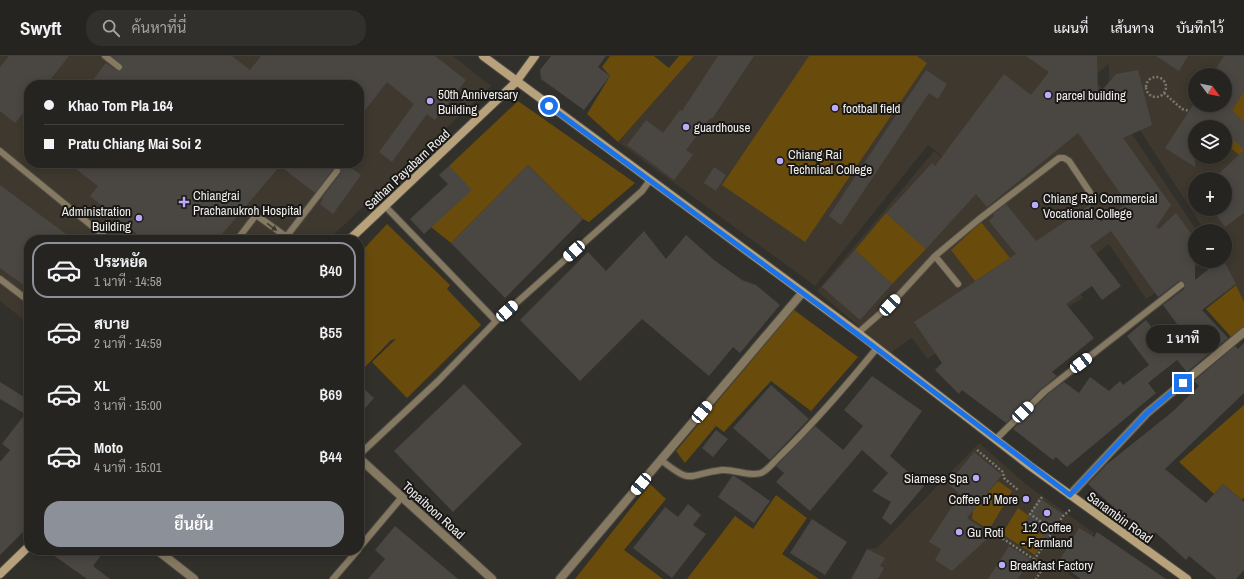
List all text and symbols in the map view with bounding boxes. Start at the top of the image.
search box [86,10,366,46]
text: Swyft [20,15,62,41]
icon: search [100,17,122,39]
text: ค้นหาที่นี่ [132,17,186,38]
text: แผนที่ [1053,19,1088,37]
text: เส้นทาง [1110,19,1154,37]
text: บันทึกไว้ [1176,19,1224,37]
north arrow [1188,68,1232,112]
map controls [1188,68,1232,268]
place label: 50th Anniversary Building [438,86,519,118]
place label: parcel building [1056,87,1126,104]
marker: parcel building [1043,90,1053,100]
text: Khao Tom Pla 164 [68,95,173,116]
marker: 50th Anniversary Building [425,96,435,106]
route start [540,97,558,115]
place label: football field [843,100,901,117]
marker: football field [830,103,840,113]
place label: guardhouse [694,119,750,136]
button: layers [1188,120,1232,164]
marker: guardhouse [681,122,691,132]
street label: Sathan Payabarn Road [361,125,454,213]
text: Pratu Chiang Mai Soi 2 [68,133,201,154]
place label: Chiang Rai Technical College [788,146,872,178]
marker: Chiang Rai Technical College [775,156,785,166]
button: + [1188,172,1232,216]
place label: Chiangrai Prachanukroh Hospital [193,187,301,219]
place label: Chiang Rai Commercial Vocational College [1043,190,1157,222]
marker: Chiangrai Prachanukroh Hospital [178,196,190,208]
marker: Chiang Rai Commercial Vocational College [1030,200,1040,210]
place label: Administration Building [61,203,131,235]
marker: Administration Building [134,213,144,223]
one-way arrow [267,223,277,231]
button: − [1188,224,1232,268]
car [561,239,587,263]
text: ประหยัด [94,251,147,272]
icon: car [46,252,82,288]
text: ฿40 [319,260,342,281]
text: 1 นาที · 14:58 [94,273,162,290]
car [877,292,903,318]
car [494,299,520,323]
text: สบาย [94,313,129,334]
icon: car [46,314,82,350]
text: ฿55 [319,322,342,343]
callout: 1 นาที [1146,325,1220,353]
text: 1 นาที [1167,330,1199,347]
text: 2 นาที · 14:59 [94,335,162,352]
car [1068,351,1094,375]
route end [1174,374,1192,392]
text: XL [94,375,110,396]
icon: car [46,376,82,412]
text: ฿69 [319,384,342,405]
text: 3 นาที · 15:00 [94,397,162,414]
car [690,399,714,425]
car [1010,399,1036,425]
text: Moto [94,437,123,458]
icon: car [46,438,82,474]
text: ฿44 [319,446,342,467]
text: 4 นาที · 15:01 [94,459,162,476]
place label: Siamese Spa [904,470,968,487]
car [629,471,653,497]
marker: Siamese Spa [971,473,981,483]
street label: Topaiboon Road [399,478,468,543]
street label: Sanambin Road [1084,488,1156,547]
place label: Coffee n' More [949,491,1018,508]
marker: Coffee n' More [1021,494,1031,504]
button: ยืนยัน [44,501,344,547]
marker: 1:2 Coffee - Farmland [1042,508,1052,518]
place label: 1:2 Coffee - Farmland [1021,519,1073,551]
place label: Gu Roti [967,524,1004,541]
marker: Gu Roti [954,527,964,537]
place label: Breakfast Factory [1010,557,1094,574]
marker: Breakfast Factory [997,560,1007,570]

